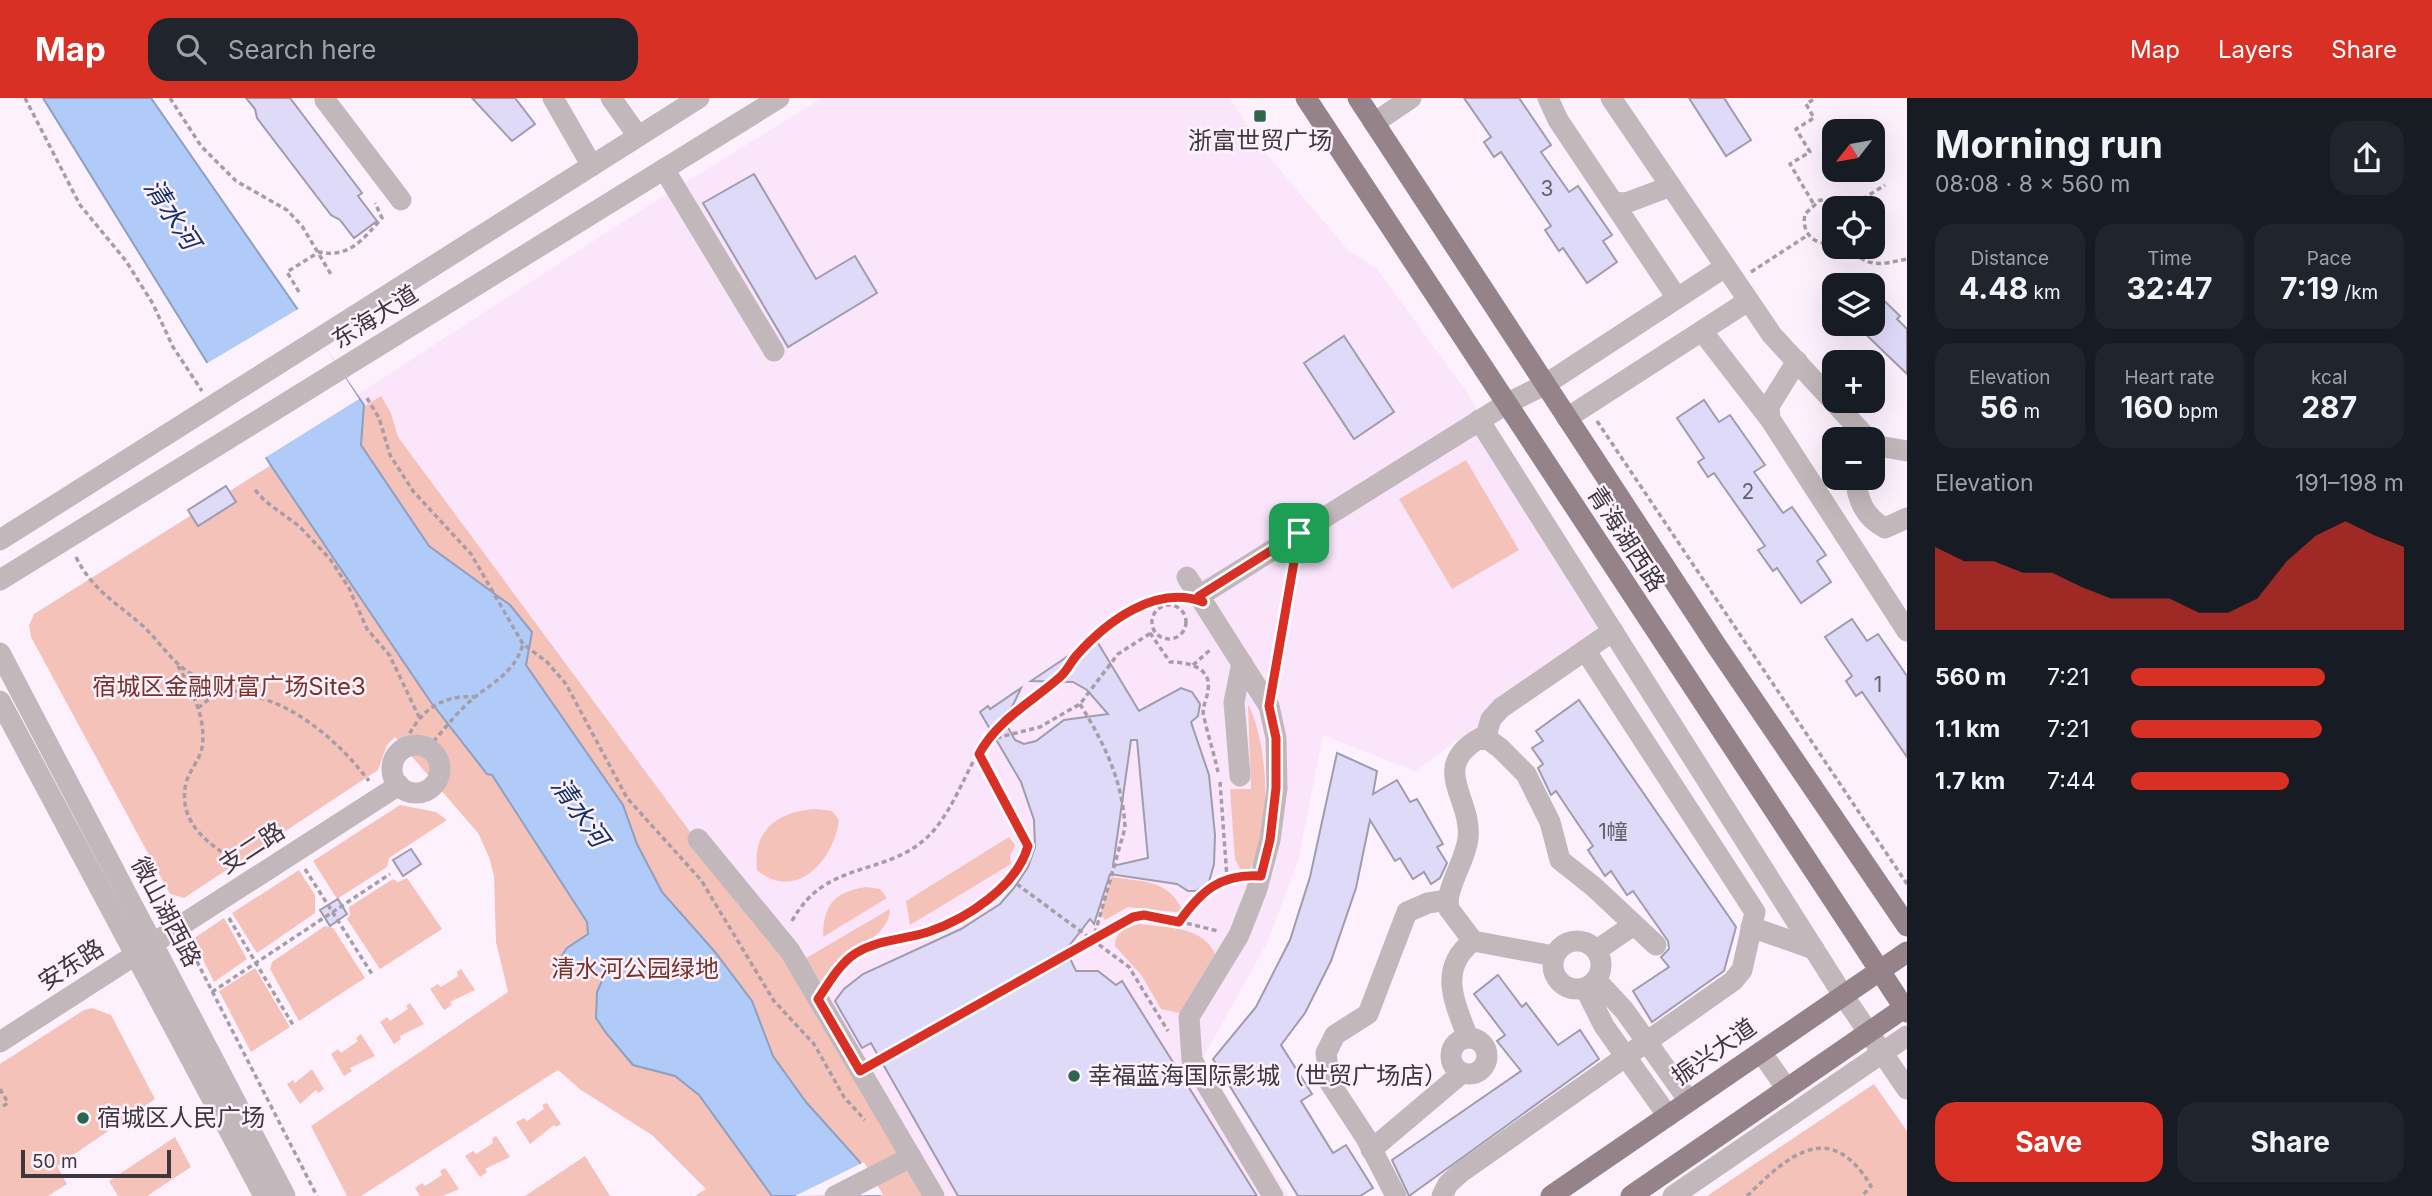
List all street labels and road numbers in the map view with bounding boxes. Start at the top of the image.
street label: 东海大道 [326,279,423,354]
street label: 青海湖西路 [1582,481,1671,597]
street label: 支二路 [214,816,290,879]
street label: 微山湖西路 [125,852,207,972]
street label: 安东路 [33,933,109,996]
street label: 振兴大道 [1666,1012,1761,1091]

